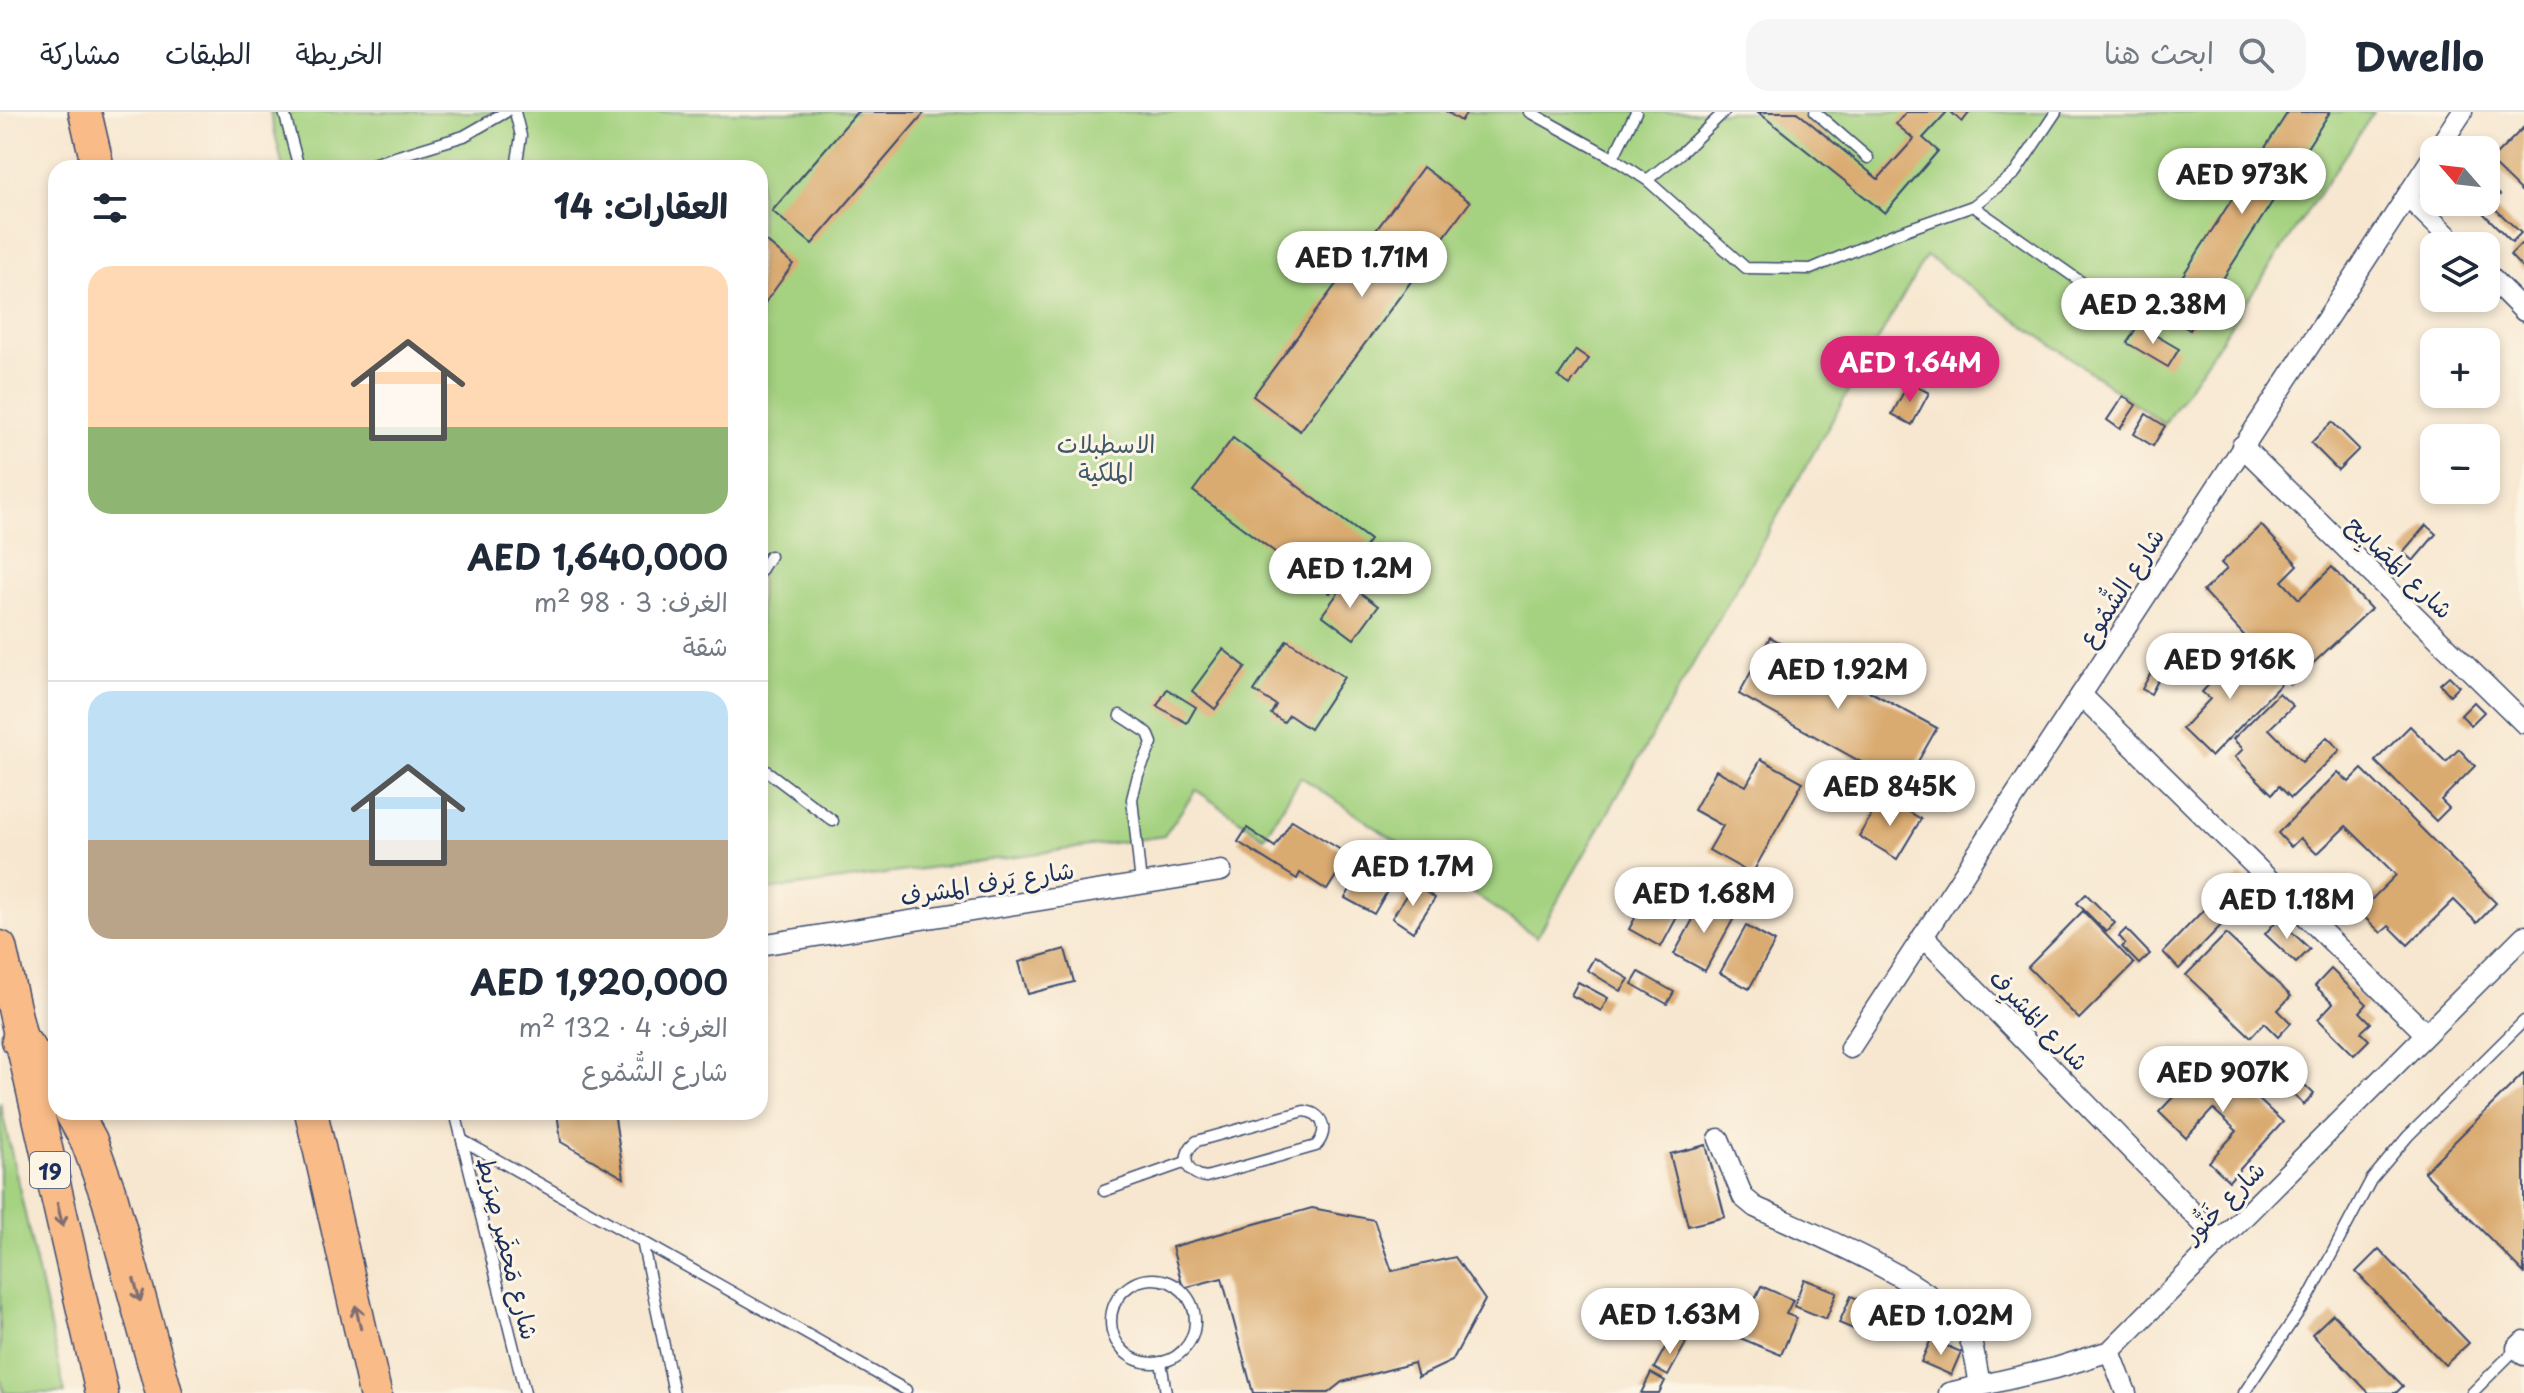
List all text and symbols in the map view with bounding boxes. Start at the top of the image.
search box [1746,19,2306,91]
text: Dwello [2354,27,2484,84]
text: ابحث هنا [2104,29,2214,74]
text: مشاركة [40,31,121,74]
text: الطبقات [165,31,251,74]
text: الخريطة [295,31,383,74]
icon: search [2234,33,2278,77]
north arrow [2420,136,2500,216]
map controls [2420,136,2500,504]
pin: AED 973K [2159,148,2325,216]
text: AED 973K [2176,154,2308,193]
text: العقارات: 14 [554,179,728,231]
icon: filters [88,186,132,230]
pin: AED 1.71M [1270,231,1454,299]
button: layers [2420,232,2500,312]
text: AED 1.71M [1295,237,1429,276]
pin: AED 2.38M [2061,278,2245,346]
text: AED 2.38M [2079,284,2227,323]
icon: home [336,318,480,462]
button: + [2420,328,2500,408]
pin: AED 1.64M [1818,336,2002,404]
text: AED 1.64M [1838,342,1982,381]
button: − [2420,424,2500,504]
park label: الاسطبلات الملكية [1057,425,1155,489]
street label: شارع المَصَابِيح [2337,506,2462,628]
street label: شارع الشُّمُوع [2068,520,2173,654]
text: AED 1,640,000 [467,530,728,582]
pin: AED 1.2M [1267,542,1433,610]
text: AED 1.2M [1287,548,1413,587]
text: الغرف: 3 · 98 m² [534,582,728,621]
text: شقة [683,626,728,665]
pin: AED 916K [2147,633,2313,701]
text: AED 916K [2164,639,2296,678]
pin: AED 1.92M [1746,643,1930,711]
text: AED 1.92M [1768,649,1908,688]
icon: home [336,743,480,887]
pin: AED 845K [1807,760,1973,828]
text: AED 845K [1823,766,1957,805]
pin: AED 1.7M [1330,840,1496,908]
text: AED 1.7M [1352,846,1474,885]
street label: شارع يَرف المشرف [897,850,1077,915]
pin: AED 1.68M [1612,867,1796,935]
text: AED 1.68M [1632,873,1776,912]
pin: AED 1.18M [2195,873,2379,941]
text: AED 1.18M [2219,879,2355,918]
text: AED 1,920,000 [470,955,728,1007]
street label: شارع المُشرِف [1981,960,2098,1080]
text: الغرف: 4 · 132 m² [519,1007,728,1046]
pin: AED 907K [2140,1046,2306,1114]
text: شارع الشُّمُوع [581,1051,728,1090]
text: AED 907K [2157,1052,2289,1091]
road number: 19 [30,1152,70,1188]
street label: شارع خَنُّور [2172,1152,2273,1252]
street label: شارع مَحضَر صِرَيط [468,1153,549,1343]
one-way arrow [54,1201,69,1227]
one-way arrow [130,1277,145,1303]
pin: AED 1.63M [1578,1288,1762,1356]
pin: AED 1.02M [1849,1289,2033,1357]
text: AED 1.63M [1599,1294,1741,1333]
text: AED 1.02M [1868,1295,2014,1334]
one-way arrow [350,1305,365,1330]

